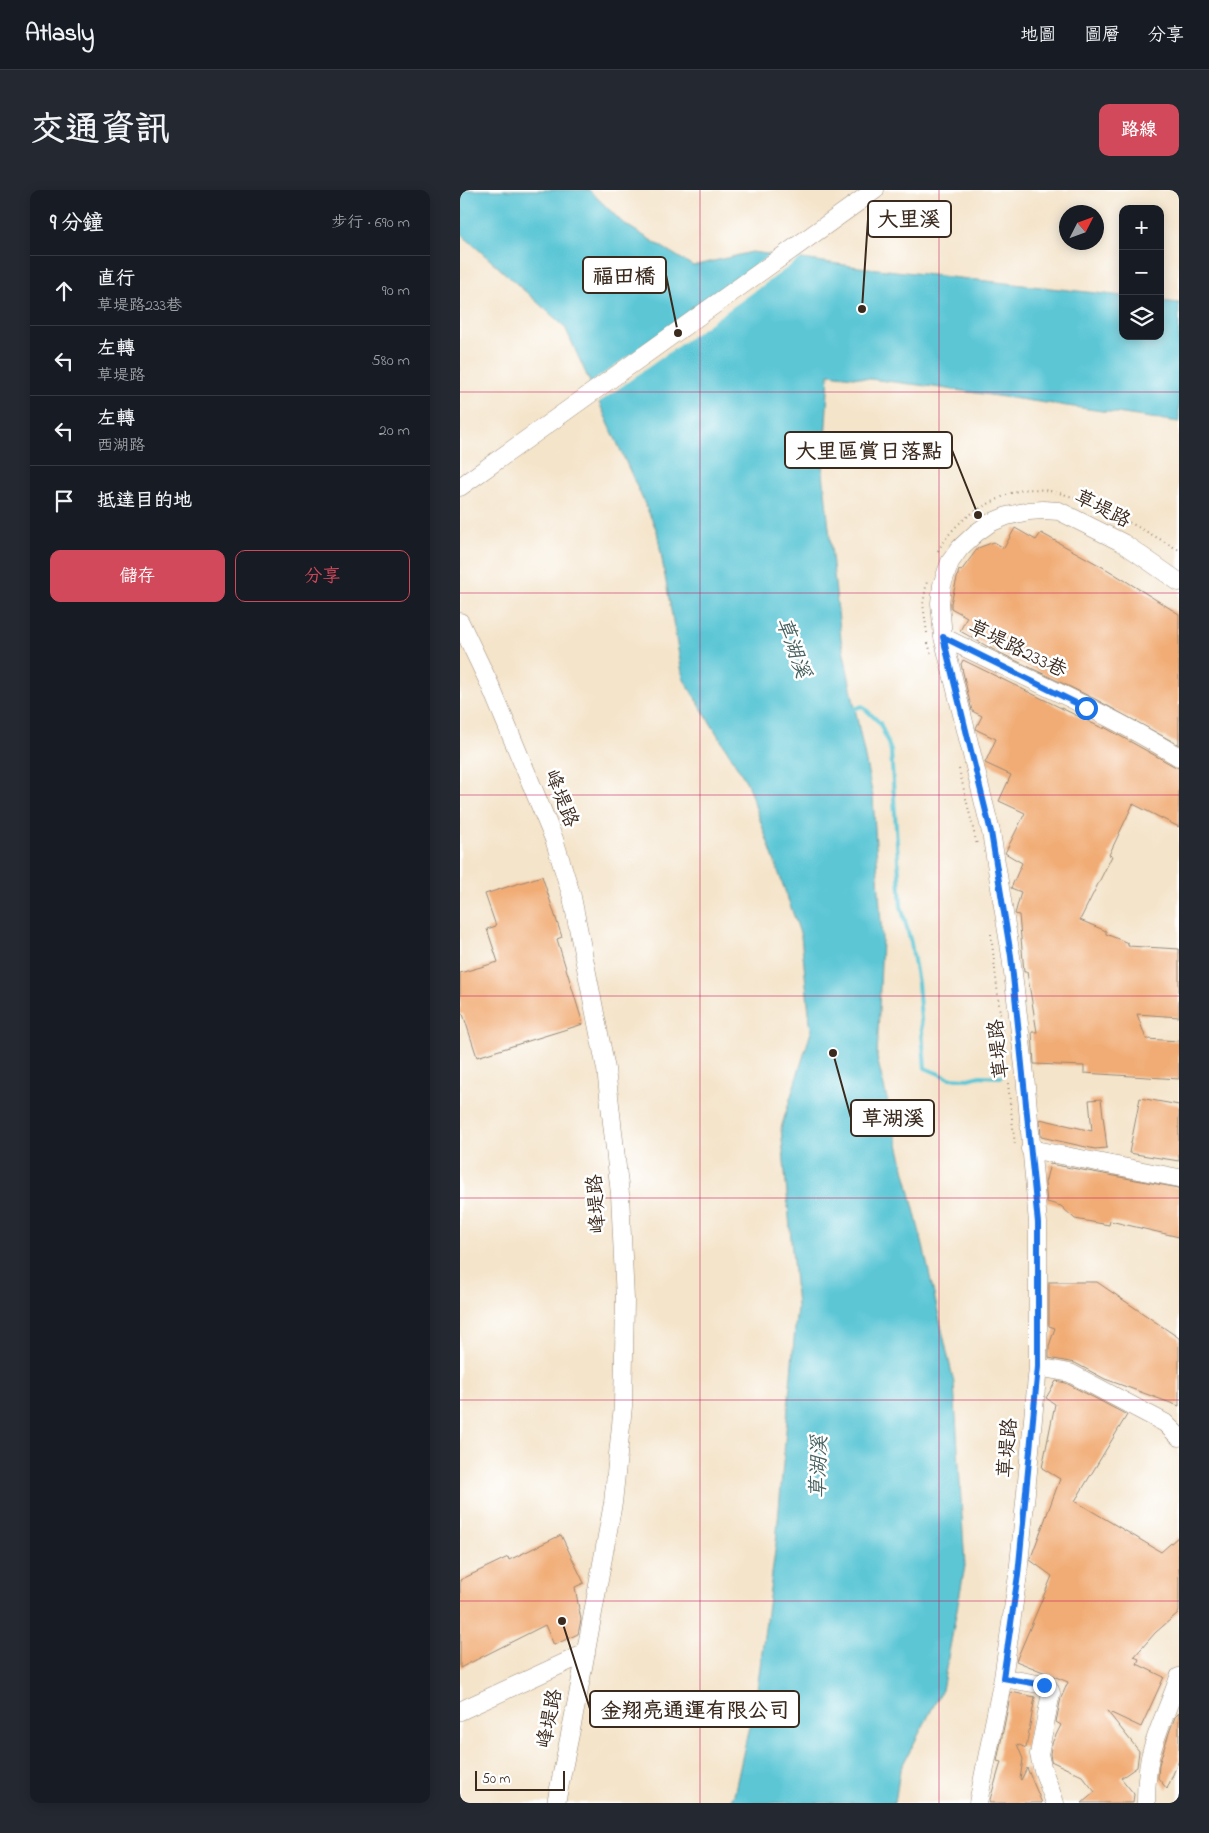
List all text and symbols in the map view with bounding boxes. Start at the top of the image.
text: Atlasly [25,17,94,52]
text: 地圖 [1020,23,1056,49]
text: 圖層 [1084,23,1120,49]
text: 分享 [1148,23,1184,49]
button: 路線 [1099,104,1179,156]
text: 交通資訊 [30,106,170,157]
callout: 大里溪 [868,201,951,237]
north arrow [1059,205,1104,250]
map controls [1119,205,1164,340]
button: + [1119,205,1164,250]
text: 大里溪 [878,206,941,236]
text: 9 分鐘 [50,209,104,239]
text: 步行 · 690 m [331,211,410,235]
button: − [1119,250,1164,295]
callout: 福田橋 [583,257,666,293]
text: 福田橋 [593,263,656,293]
text: 直行 [97,266,135,293]
icon: ahead [50,277,78,305]
text: 90 m [382,279,410,303]
text: 草堤路233巷 [97,294,182,318]
button: layers [1119,295,1164,340]
text: 左轉 [97,336,135,363]
icon: left [50,347,78,375]
text: 580 m [372,349,410,373]
text: 草堤路 [97,364,145,388]
text: 左轉 [97,406,135,433]
icon: left [50,417,78,445]
text: 20 m [379,419,410,443]
callout: 大里區賞日落點 [785,432,952,468]
text: 西湖路 [97,434,145,458]
text: 大里區賞日落點 [796,438,943,468]
street label: 草堤路 [1069,483,1136,537]
icon: arrive [50,487,78,515]
text: 抵達目的地 [97,488,192,515]
button: 儲存 [50,550,225,602]
button: 分享 [235,550,410,602]
water label: 草湖溪 [767,613,817,684]
street label: 草堤路233巷 [963,614,1072,687]
route start [1075,697,1098,720]
street label: 峰堤路 [535,766,585,833]
street label: 草堤路 [982,1017,1018,1080]
callout: 草湖溪 [851,1100,934,1136]
text: 草湖溪 [862,1105,925,1135]
street label: 峰堤路 [581,1172,615,1235]
street label: 草堤路 [992,1416,1026,1479]
water label: 草湖溪 [804,1434,836,1499]
route end [1033,1674,1056,1697]
street label: 峰堤路 [531,1686,571,1751]
callout: 金翔亮通運有限公司 [590,1691,799,1727]
text: 金翔亮通運有限公司 [601,1697,790,1727]
scale bar [475,1768,565,1791]
text: 50 m [482,1769,510,1790]

